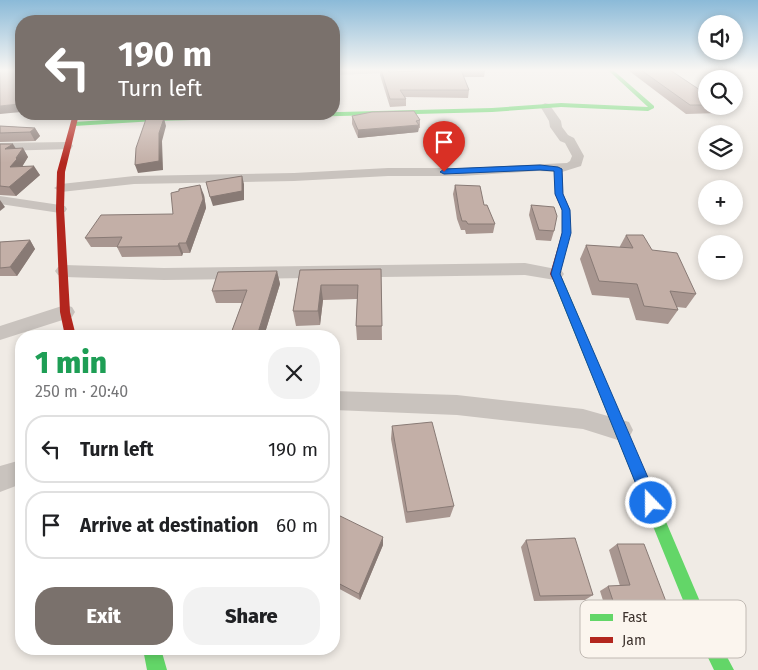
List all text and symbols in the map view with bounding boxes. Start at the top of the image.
map controls [698,15,743,280]
button: sound [698,15,743,60]
text: 190 m [118,33,212,75]
icon: left [35,35,100,100]
button: search [698,70,743,115]
text: Turn left [118,75,202,102]
pin [423,121,465,172]
button: layers [698,125,743,170]
icon: arrive [430,128,458,156]
button: + [698,180,743,225]
button: − [698,235,743,280]
text: 1 min [35,345,107,381]
button: close [268,347,320,399]
text: 250 m · 20:40 [35,382,128,401]
icon: left [37,435,65,463]
text: Turn left [80,438,154,461]
text: 190 m [268,438,318,461]
position arrow [624,476,676,528]
icon: arrive [37,511,65,539]
text: Arrive at destination [80,514,259,537]
text: 60 m [276,514,318,537]
button: Exit [35,587,173,645]
button: Share [183,587,320,645]
legend [580,600,746,658]
text: Fast [622,609,648,626]
text: Jam [622,632,646,649]

